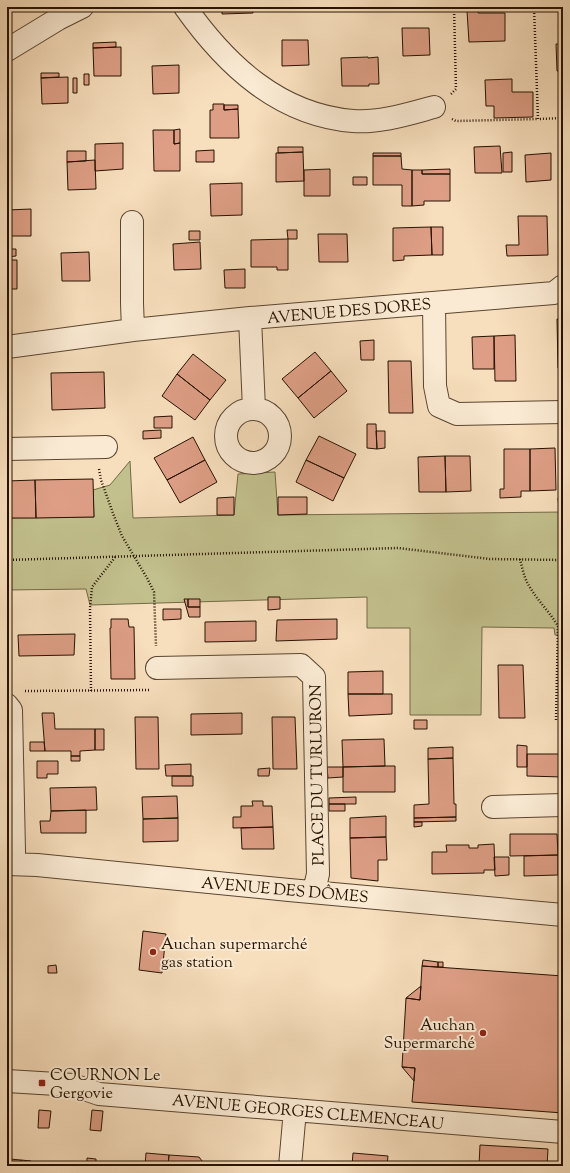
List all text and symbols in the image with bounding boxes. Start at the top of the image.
street label: AVENUE DES DORES [266,294,432,331]
street label: PLACE DU TURLURON [305,684,332,866]
street label: AVENUE DES DÔMES [200,873,369,910]
place label: Auchan supermarché gas station [161,934,308,975]
marker: Auchan supermarché gas station [148,947,158,957]
place label: Auchan Supermarché [384,1015,476,1056]
marker: Auchan Supermarché [478,1028,488,1038]
place label: COURNON Le Gergovie [50,1065,161,1106]
marker: COURNON Le Gergovie [37,1078,47,1088]
street label: AVENUE GEORGES CLEMENCEAU [171,1090,444,1137]

